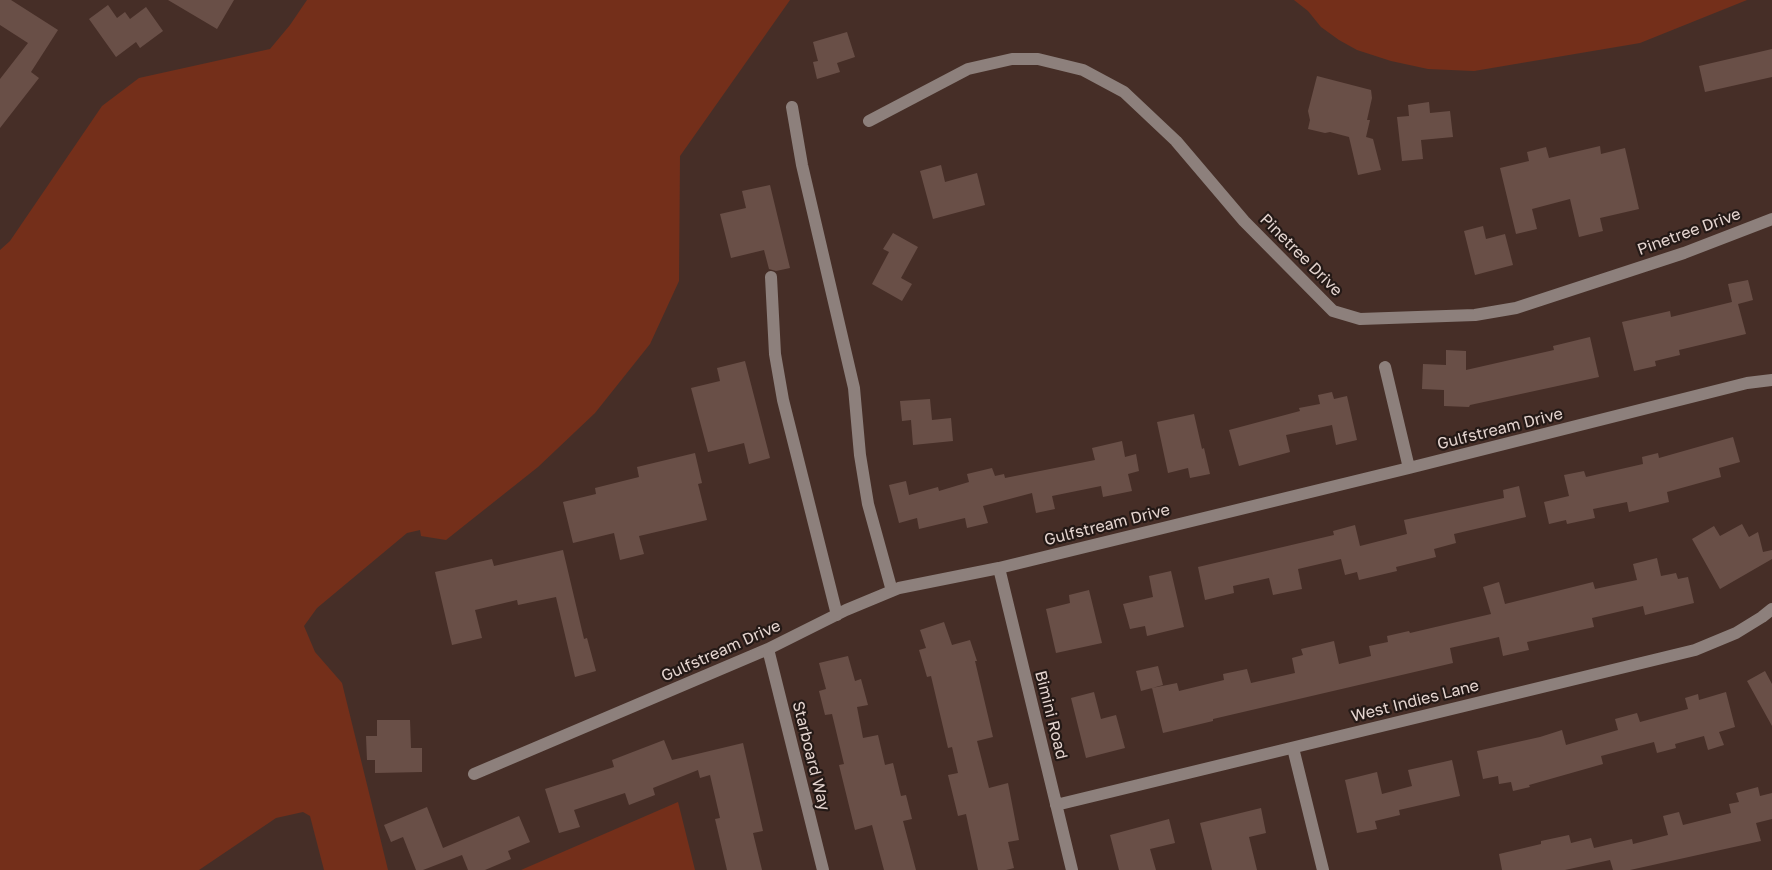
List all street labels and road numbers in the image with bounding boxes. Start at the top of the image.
street label: Pinetree Drive [1635,204,1743,260]
street label: Pinetree Drive [1256,210,1346,300]
street label: Gulfstream Drive [1435,404,1565,454]
street label: Gulfstream Drive [1042,500,1172,550]
street label: Gulfstream Drive [658,616,784,686]
street label: Bimini Road [1031,669,1071,761]
street label: West Indies Lane [1349,676,1481,726]
street label: Starboard Way [788,699,834,813]

